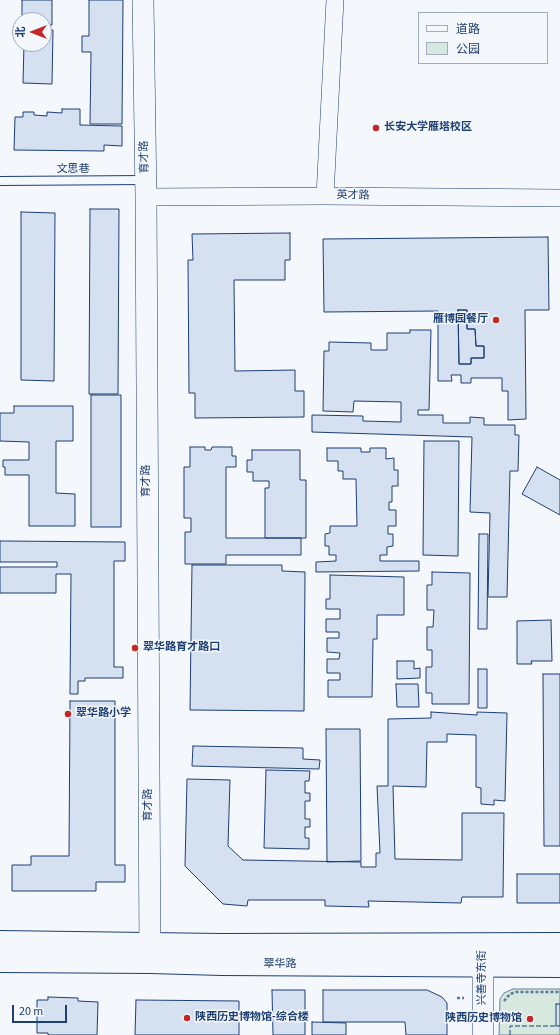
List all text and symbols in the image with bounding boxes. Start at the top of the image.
north arrow [12,12,52,52]
legend [418,12,548,64]
text: 道路 [456,21,480,38]
text: 北 [13,27,28,38]
text: 公园 [456,41,480,58]
place label: 长安大学雁塔校区 [384,121,472,135]
marker: 长安大学雁塔校区 [371,123,381,133]
street label: 育才路 [138,140,152,174]
street label: 文思巷 [57,163,89,177]
street label: 英才路 [336,189,370,203]
place label: 雁博园餐厅 [433,313,488,327]
marker: 雁博园餐厅 [491,315,501,325]
street label: 育才路 [140,465,154,497]
place label: 翠华路育才路口 [143,641,220,655]
marker: 翠华路育才路口 [130,643,140,653]
place label: 翠华路小学 [76,707,131,721]
marker: 翠华路小学 [63,709,73,719]
street label: 育才路 [142,789,156,821]
street label: 兴善寺东街 [476,951,490,1005]
street label: 翠华路 [264,958,296,972]
scale bar [14,997,69,1023]
text: 20 m [19,1003,43,1020]
place label: 陕西历史博物馆-综合楼 [195,1011,309,1025]
place label: 陕西历史博物馆 [445,1012,522,1026]
marker: 陕西历史博物馆-综合楼 [182,1013,192,1023]
marker: 陕西历史博物馆 [525,1014,535,1024]

